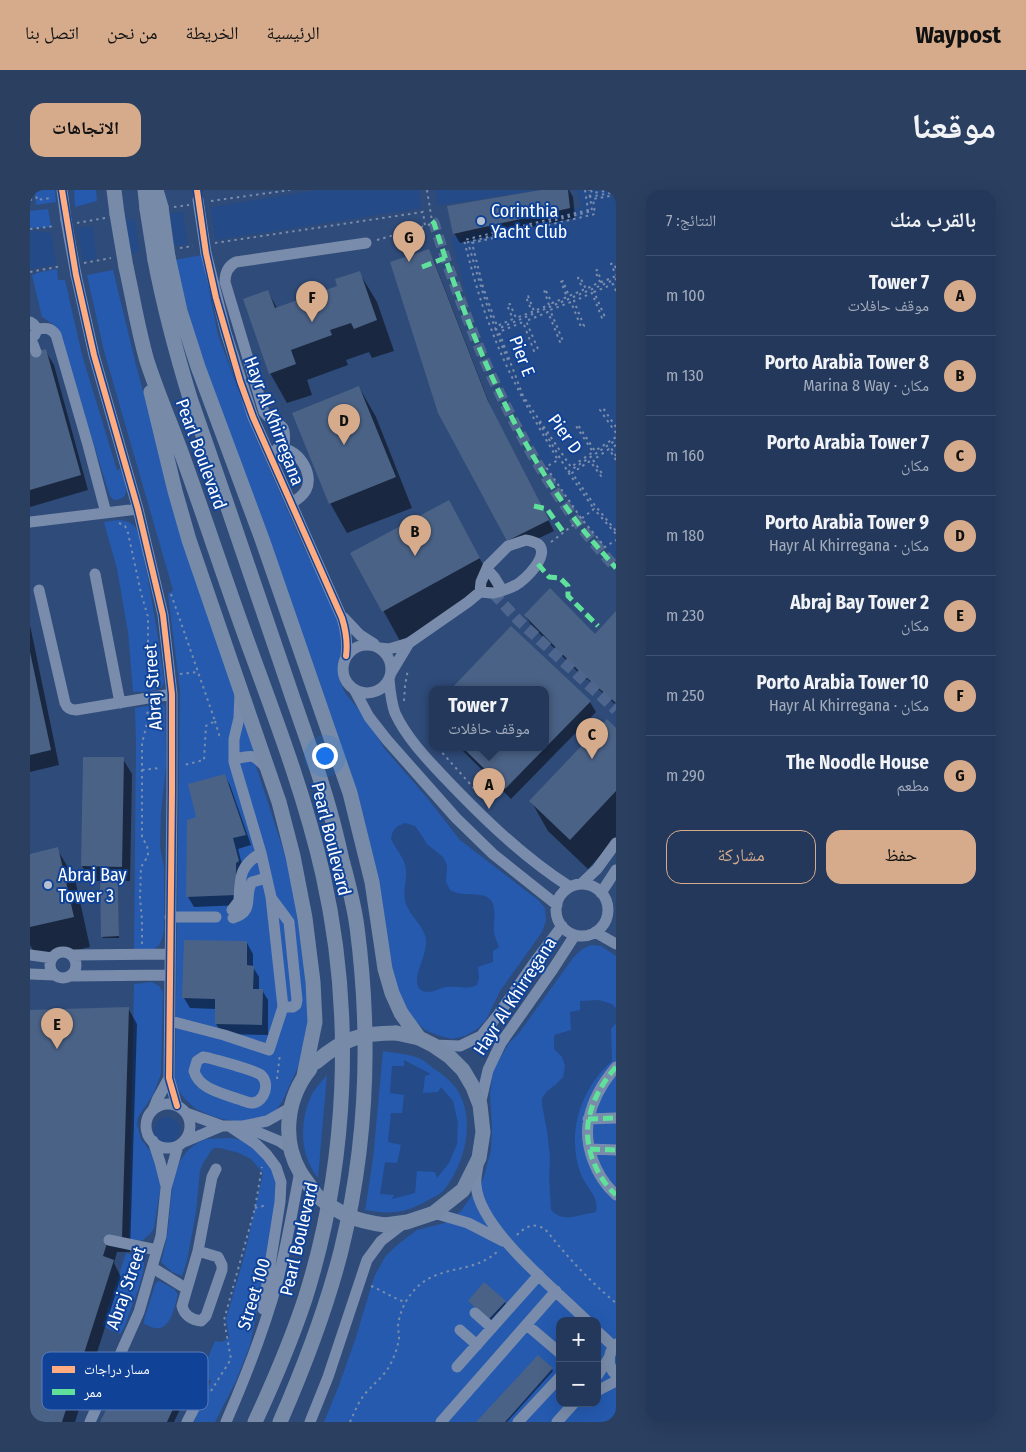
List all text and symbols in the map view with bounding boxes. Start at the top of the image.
text: Waypost [915,21,1001,49]
text: اتصل بنا [25,22,79,44]
text: من نحن [107,22,158,44]
text: الخريطة [186,22,239,44]
text: الرئيسية [267,22,320,44]
button: الاتجاهات [30,103,141,157]
text: موقعنا [911,105,996,147]
place label: Corinthia Yacht Club [491,200,567,243]
text: بالقرب منك [890,207,976,233]
text: النتائج: 7 [666,211,716,230]
marker: Corinthia Yacht Club [475,215,487,227]
pin: G [393,221,425,262]
text: Tower 7 [869,271,929,294]
pin: F [296,281,328,322]
text: 100 m [666,286,705,305]
text: A [956,286,964,305]
text: موقف حافلات [848,296,929,315]
street label: Pier E [504,333,540,379]
text: Porto Arabia Tower 8 [765,351,929,374]
street label: Hayr Al Khirregana [239,353,309,489]
text: 130 m [666,366,704,385]
text: B [956,366,964,385]
text: مكان · Marina 8 Way [803,376,929,395]
street label: Pearl Boulevard [171,396,231,512]
pin: D [328,404,360,445]
street label: Pier D [543,410,587,458]
text: Porto Arabia Tower 7 [767,431,929,454]
text: 160 m [666,446,705,465]
text: C [956,446,964,465]
text: مكان [901,456,929,475]
text: Porto Arabia Tower 9 [765,511,929,534]
pin: B [399,515,431,556]
text: 180 m [666,526,705,545]
text: D [955,526,965,545]
text: مكان · Hayr Al Khirregana [769,536,929,555]
text: Abraj Bay Tower 2 [790,591,929,614]
text: 230 m [666,606,705,625]
text: E [956,606,964,625]
text: مكان [901,616,929,635]
street label: Abraj Street [139,643,167,731]
text: Porto Arabia Tower 10 [756,671,929,694]
popup [429,686,549,751]
text: 250 m [666,686,705,705]
text: F [956,686,964,705]
text: Tower 7 [448,694,508,717]
text: مكان · Hayr Al Khirregana [769,696,929,715]
pin: C [576,718,608,759]
text: موقف حافلات [448,719,530,738]
your location [312,743,338,769]
text: The Noodle House [786,751,929,774]
text: 290 m [666,766,705,785]
text: G [955,766,965,785]
pin: A [473,768,505,809]
text: مطعم [897,776,929,795]
street label: Pearl Boulevard [306,780,356,898]
button: مشاركة [666,830,816,884]
button: حفظ [826,830,976,884]
place label: Abraj Bay Tower 3 [58,864,127,907]
marker: Abraj Bay Tower 3 [42,879,54,891]
street label: Hayr Al Khirregana [469,933,561,1059]
pin: E [41,1008,73,1049]
street label: Pearl Boulevard [275,1180,323,1298]
street label: Abraj Street [102,1243,151,1332]
street label: Street 100 [233,1255,275,1333]
map controls [556,1317,601,1407]
button: + [556,1317,601,1362]
legend [42,1352,208,1410]
text: مسار دراجات [84,1361,150,1378]
button: − [556,1362,601,1407]
text: ممر [83,1384,102,1401]

